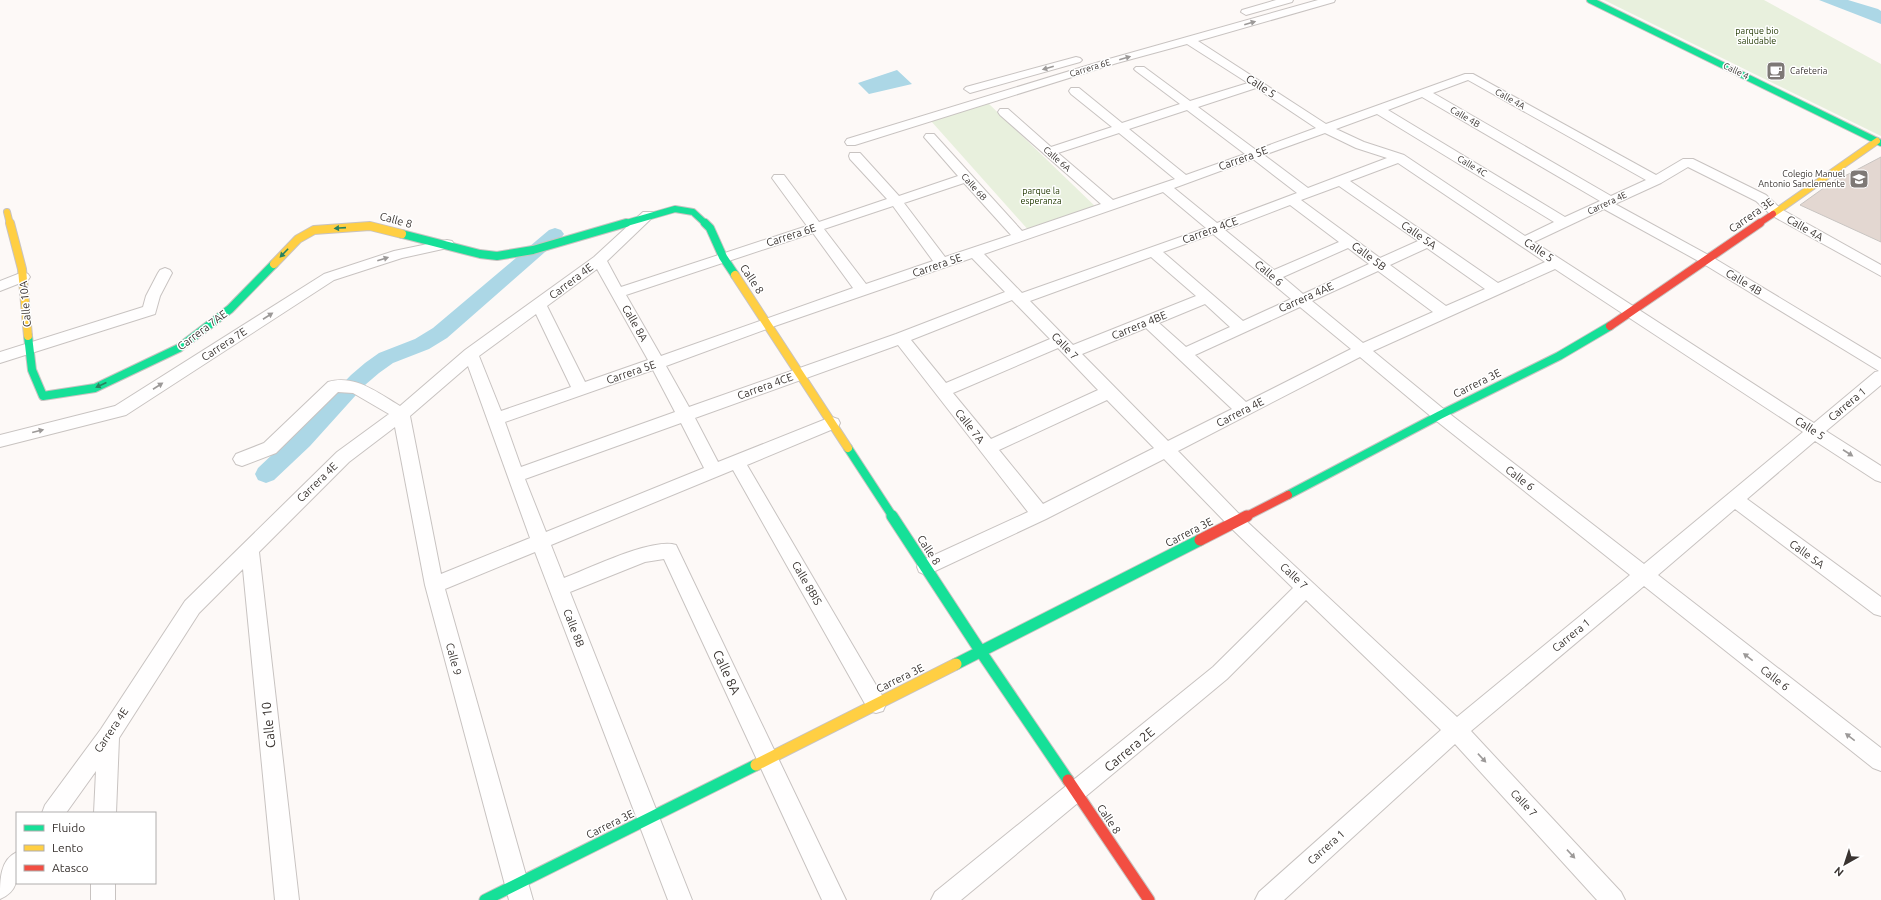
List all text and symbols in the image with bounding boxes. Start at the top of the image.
one-way arrow [1244,20,1256,26]
park label: parque bio saludable [1735,26,1779,46]
one-way arrow [1119,55,1131,61]
street label: Carrera 6E [1068,57,1112,79]
cafe icon: Cafeteria [1765,60,1787,82]
street label: Calle 4 [1722,61,1750,81]
one-way arrow [1042,65,1054,71]
place label: Cafeteria [1790,66,1827,76]
street label: Calle 5 [1244,72,1278,100]
street label: Calle 4A [1493,87,1527,111]
street label: Calle 4B [1448,104,1482,130]
street label: Calle 6A [1041,144,1073,174]
street label: Carrera 5E [1217,144,1269,172]
street label: Calle 4C [1455,153,1489,179]
school or university icon: Colegio Manuel Antonio Sanclemente [1848,168,1870,190]
place label: Colegio Manuel Antonio Sanclemente [1758,169,1846,189]
street label: Calle 6B [959,172,989,203]
park label: parque la esperanza [1020,186,1062,206]
street label: Carrera 4E [1586,190,1628,216]
street label: Carrera 3E [1726,195,1776,235]
street label: Calle 8 [379,210,413,230]
street label: Calle 4A [1785,213,1826,244]
street label: Carrera 4CE [1181,214,1239,246]
street label: Calle 5A [1399,219,1440,252]
street label: Carrera 6E [765,221,817,249]
one-way arrow [334,225,346,231]
street label: Calle 5 [1522,236,1556,264]
street label: Calle 5B [1349,239,1389,273]
one-way arrow [279,248,288,258]
street label: Carrera 5E [911,251,963,279]
one-way arrow [378,256,390,262]
street label: Calle 6 [1253,258,1285,288]
street label: Carrera 4E [547,261,595,301]
street label: Calle 8 [738,262,766,296]
street label: Calle 4B [1724,267,1764,297]
street label: Calle 10A [17,280,33,328]
street label: Carrera 4AE [1277,280,1335,314]
street label: Calle 8A [620,303,651,344]
street label: Carrera 7AE [175,308,229,352]
street label: Carrera 4BE [1110,308,1168,342]
one-way arrow [262,313,274,320]
street label: Carrera 7E [199,325,249,363]
street label: Calle 7 [1049,330,1081,362]
street label: Carrera 5E [605,358,657,386]
street label: Carrera 3E [1451,366,1503,400]
street label: Carrera 4CE [736,370,794,402]
one-way arrow [95,382,107,388]
one-way arrow [152,383,164,390]
street label: Carrera 1 [1826,385,1868,423]
street label: Carrera 4E [1214,395,1266,429]
street label: Calle 7A [953,406,988,446]
street label: Calle 5 [1793,414,1827,442]
one-way arrow [32,428,44,434]
one-way arrow [1843,449,1853,457]
street label: Carrera 4E [294,460,340,504]
street label: Calle 6 [1503,463,1537,493]
street label: Carrera 3E [1163,515,1215,549]
street label: Calle 8 [915,533,943,567]
street label: Calle 5A [1787,537,1827,571]
street label: Calle 8BIS [790,559,824,607]
street label: Calle 7 [1278,560,1310,592]
street label: Calle 8B [561,607,587,649]
street label: Carrera 1 [1550,616,1592,654]
street label: Calle 9 [444,642,464,676]
street label: Calle 8A [711,648,744,697]
one-way arrow [1742,652,1753,661]
street label: Carrera 3E [874,661,926,695]
street label: Calle 6 [1758,663,1792,693]
street label: Calle 10 [259,701,277,749]
street label: Carrera 4E [92,705,130,755]
street label: Carrera 2E [1101,724,1157,774]
one-way arrow [1845,732,1856,741]
one-way arrow [1478,753,1487,763]
street label: Calle 7 [1508,787,1540,819]
street label: Calle 8 [1095,802,1123,836]
street label: Carrera 3E [584,807,636,841]
legend [16,812,156,884]
text: Fluido [52,821,85,834]
street label: Carrera 1 [1305,827,1347,867]
text: Lento [52,841,83,854]
north arrow [1825,844,1865,884]
one-way arrow [1566,849,1575,859]
text: Atasco [52,861,88,874]
text: N [1832,865,1846,879]

